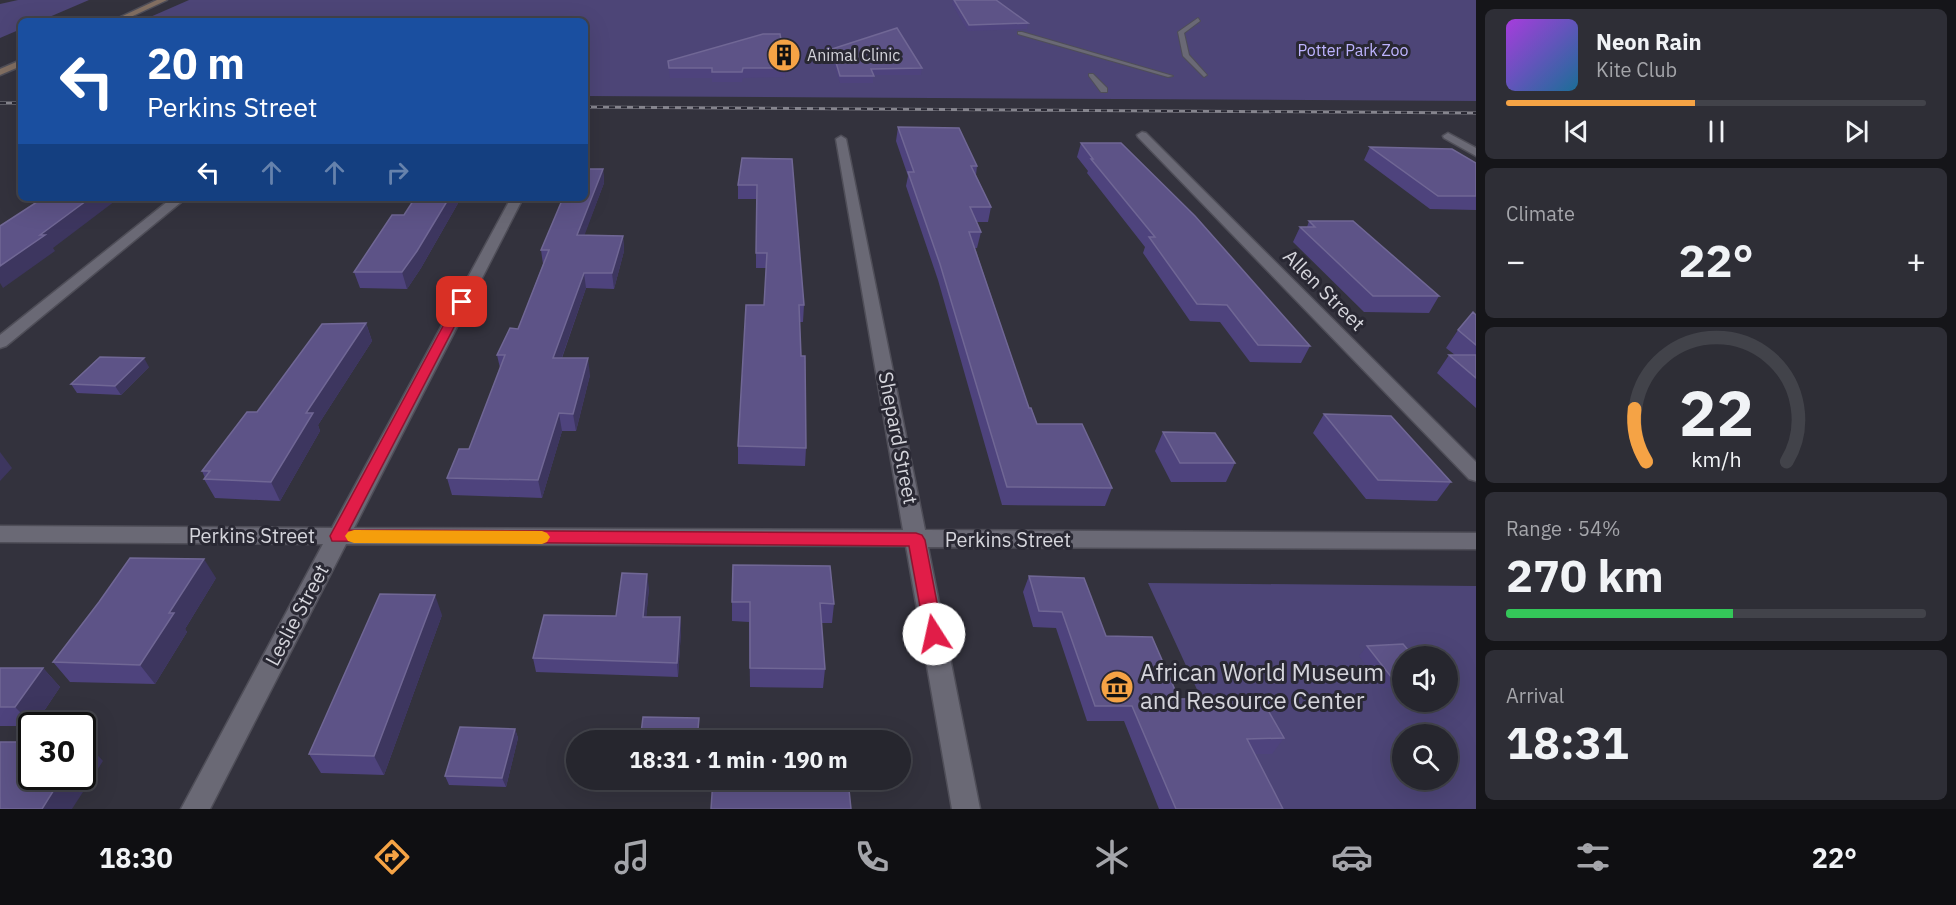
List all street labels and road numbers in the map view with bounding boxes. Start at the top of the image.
street label: Allen Street [1277,243,1371,337]
street label: Shepard Street [872,369,925,507]
street label: Perkins Street [189,522,315,549]
street label: Perkins Street [945,526,1071,553]
street label: Leslie Street [258,559,335,670]

